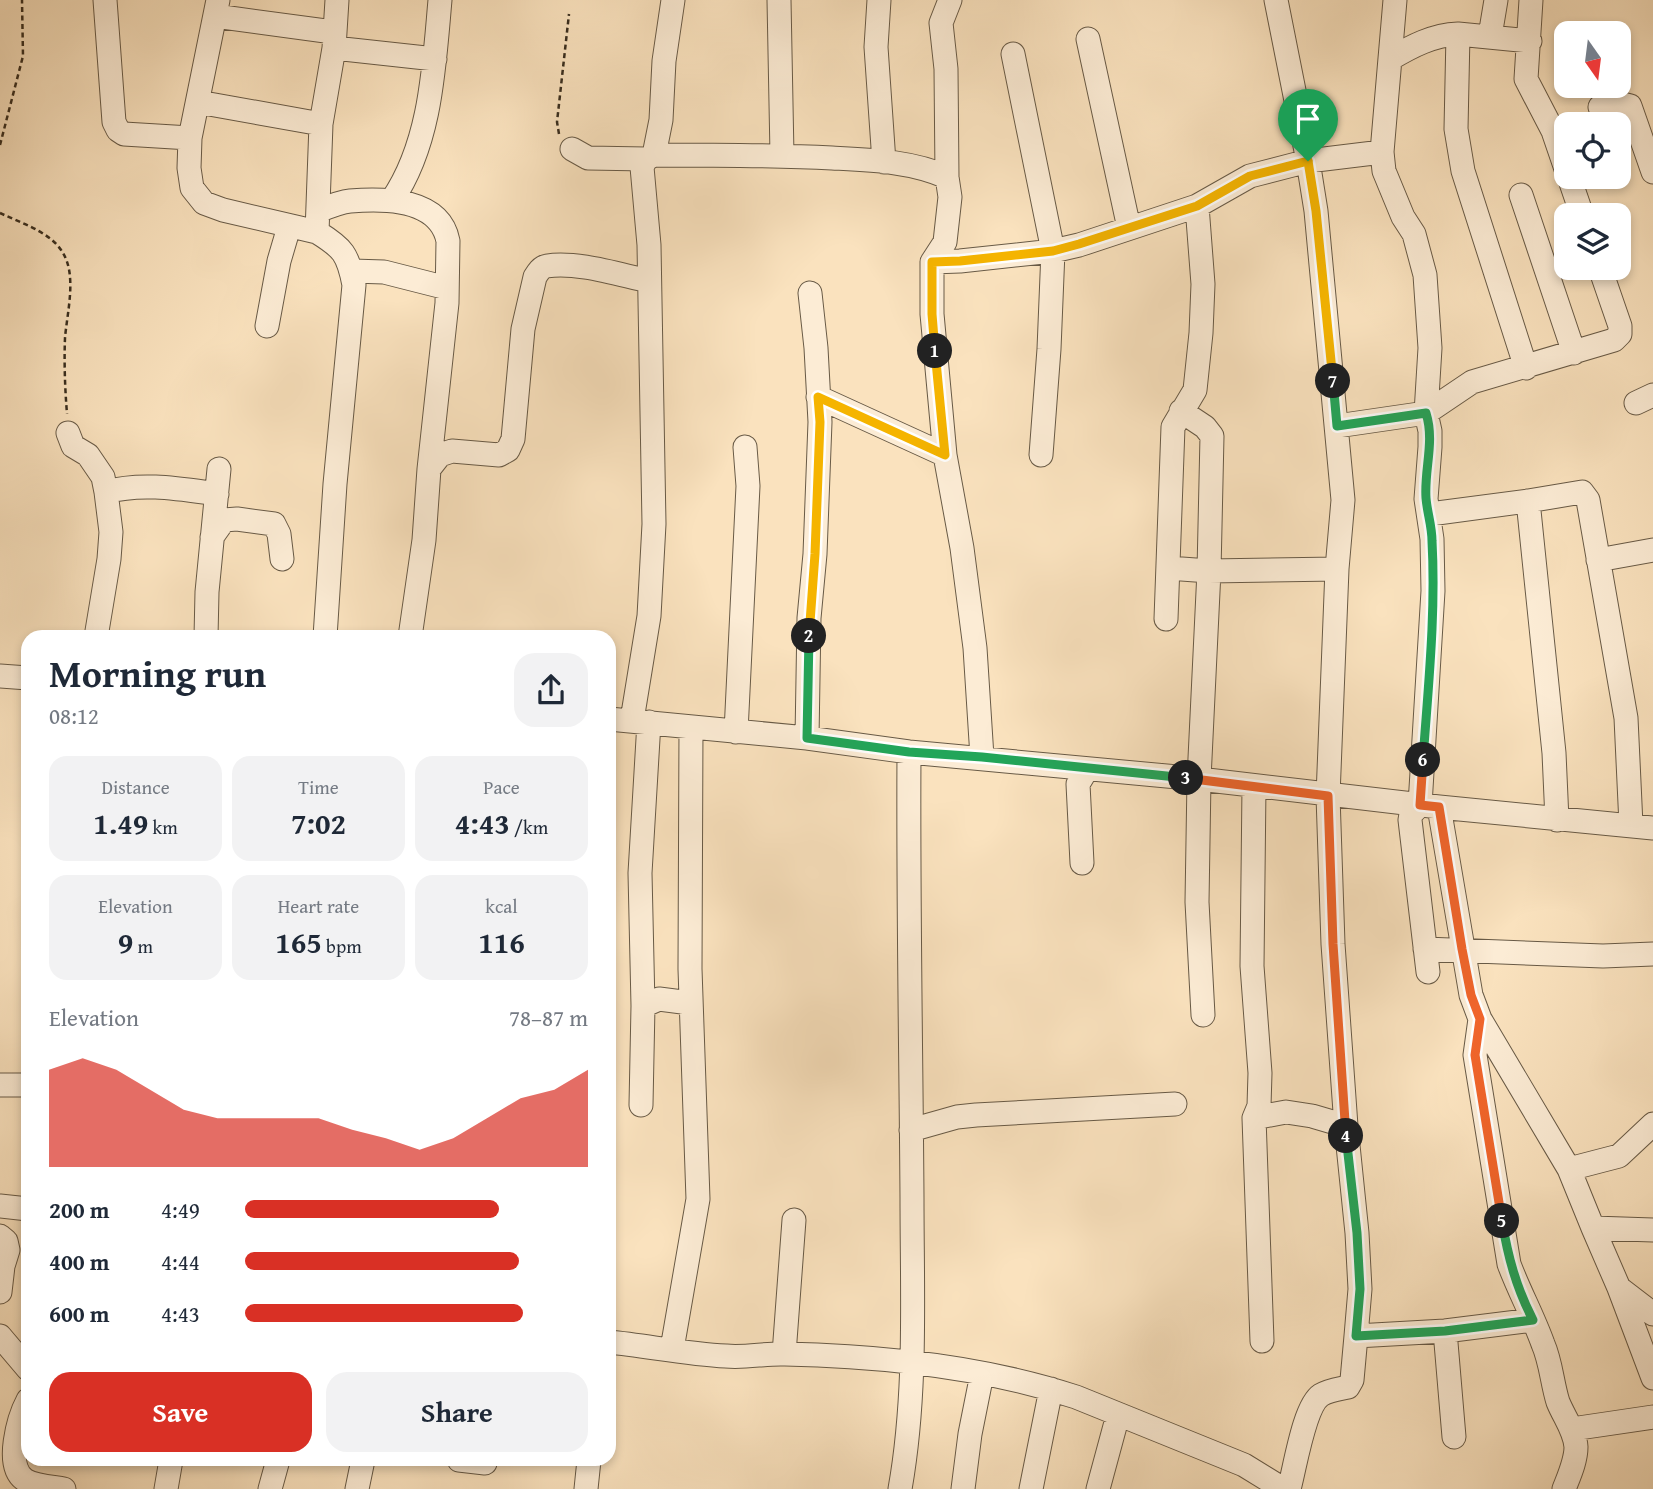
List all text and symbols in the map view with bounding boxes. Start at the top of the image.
north arrow [1554,21,1631,98]
map controls [1554,21,1631,280]
pin [1278,89,1338,161]
icon: arrive [1289,100,1327,138]
button: locate [1554,112,1631,189]
button: layers [1554,203,1631,280]
pin: 1 [918,334,953,368]
text: 1 [930,336,939,364]
pin: 7 [1316,364,1350,398]
text: 7 [1328,366,1337,394]
pin: 2 [792,618,826,654]
text: 2 [804,621,813,649]
text: Morning run [49,645,266,701]
button: share [514,653,588,727]
text: 08:12 [49,699,99,732]
pin: 6 [1406,742,1440,778]
text: 6 [1418,745,1427,773]
pin: 3 [1168,760,1204,796]
text: 3 [1181,763,1190,791]
text: Distance [101,773,170,801]
text: Time [298,773,339,801]
text: Pace [483,773,520,801]
text: 1.49 [93,801,148,845]
text: 7:02 [291,801,346,845]
text: 4:43 [455,801,510,845]
text: km [148,813,178,841]
text: /km [510,813,548,841]
text: Elevation [98,892,173,920]
text: Heart rate [278,892,359,920]
text: kcal [485,892,518,920]
text: 9 [118,920,133,964]
text: 165 [275,920,322,964]
text: 116 [478,920,525,964]
text: m [133,932,153,960]
text: bpm [322,932,362,960]
text: Elevation [49,1001,139,1034]
text: 78–87 m [509,1001,588,1034]
pin: 4 [1328,1118,1364,1154]
text: 4 [1341,1121,1350,1149]
text: 200 m [49,1193,110,1226]
text: 4:49 [161,1193,200,1226]
pin: 5 [1484,1204,1520,1238]
text: 5 [1497,1206,1506,1234]
text: 400 m [49,1245,110,1278]
text: 4:44 [161,1245,200,1278]
text: 600 m [49,1297,110,1330]
text: 4:43 [161,1297,200,1330]
button: Save [49,1372,312,1452]
button: Share [326,1372,588,1452]

